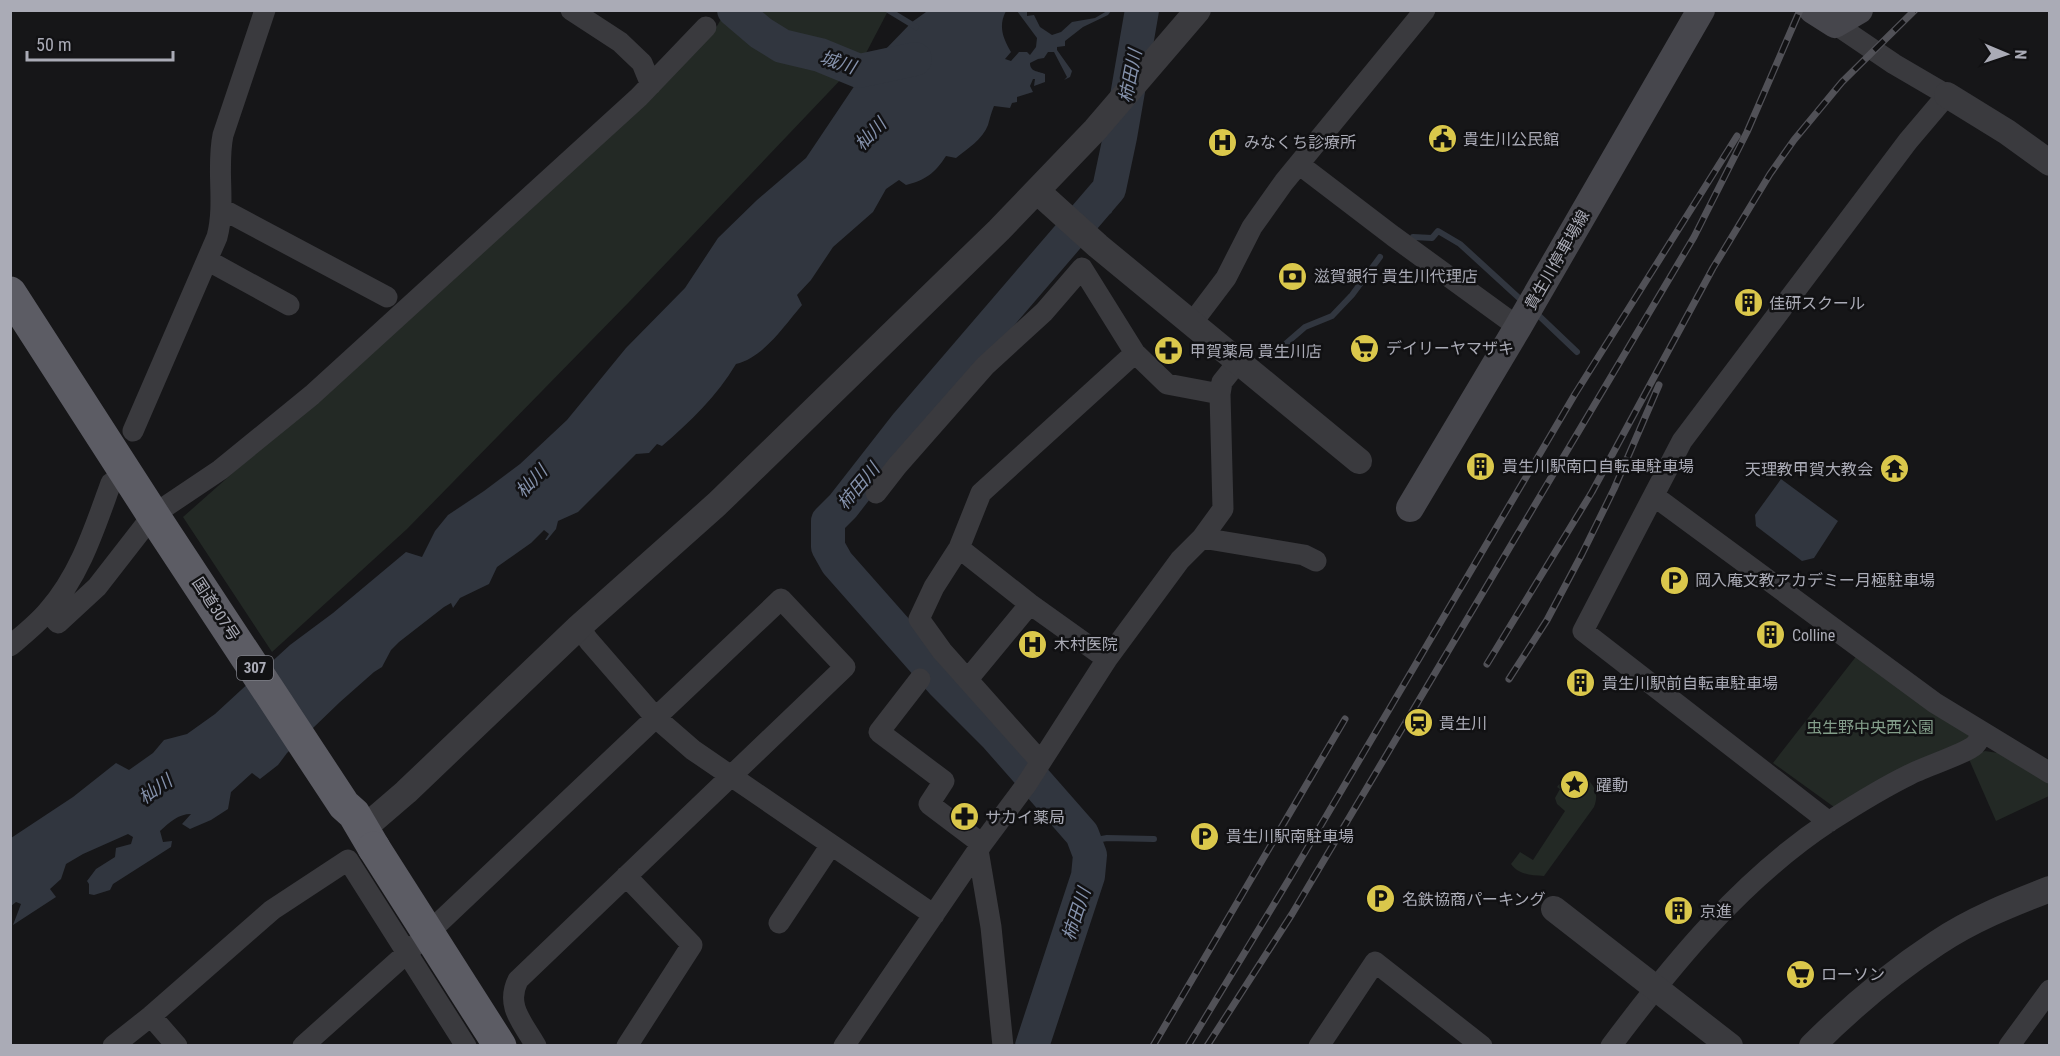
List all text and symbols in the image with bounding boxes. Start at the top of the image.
scale bar [27,24,172,62]
north arrow [1976,24,2036,84]
text: 50 m [36,34,71,55]
water label: 城川 [818,46,860,78]
water label: 柿田川 [1115,46,1146,105]
text: N [2011,49,2030,60]
water label: 杣川 [850,112,891,154]
public building icon: 貴生川公民館 [1426,123,1458,155]
hospital icon: みなくち診療所 [1207,126,1239,158]
place label: 貴生川公民館 [1463,130,1559,149]
place label: みなくち診療所 [1244,133,1356,152]
street label: 貴生川停車場線 [1521,207,1593,313]
bank icon: 滋賀銀行 貴生川代理店 [1277,260,1309,292]
place label: 滋賀銀行 貴生川代理店 [1314,267,1478,286]
building icon: 佳研スクール [1732,287,1764,319]
place label: 佳研スクール [1769,294,1865,313]
supermarket icon: デイリーヤマザキ [1349,332,1381,364]
pharmacy icon: 甲賀薬局 貴生川店 [1153,335,1185,367]
place label: デイリーヤマザキ [1386,339,1514,358]
place label: 甲賀薬局 貴生川店 [1190,342,1322,361]
building icon: 貴生川駅南口自転車駐車場 [1465,450,1497,482]
temple icon: 天理教甲賀大教会 [1878,453,1910,485]
water label: 柿田川 [833,457,885,513]
place label: 貴生川駅南口自転車駐車場 [1502,457,1694,476]
water label: 杣川 [511,459,552,501]
place label: 天理教甲賀大教会 [1745,460,1873,479]
parking icon: 岡入庵文教アカデミー月極駐車場 [1658,564,1690,596]
place label: 岡入庵文教アカデミー月極駐車場 [1695,571,1935,590]
street label: 国道307号 [189,574,243,644]
building icon: Colline [1755,619,1787,651]
place label: Colline [1792,626,1835,645]
hospital icon: 木村医院 [1017,628,1049,660]
place label: 木村医院 [1054,635,1118,654]
road number: 307 [237,656,273,680]
building icon: 貴生川駅前自転車駐車場 [1565,667,1597,699]
place label: 貴生川駅前自転車駐車場 [1602,674,1778,693]
station icon: 貴生川 [1402,707,1434,739]
place label: 貴生川 [1439,714,1487,733]
park label: 虫生野中央西公園 [1806,718,1934,737]
water label: 杣川 [134,769,177,808]
place icon: 躍動 [1559,769,1591,801]
place label: 躍動 [1596,776,1628,795]
pharmacy icon: サカイ薬局 [948,801,980,833]
place label: サカイ薬局 [985,808,1065,827]
parking icon: 貴生川駅南駐車場 [1189,820,1221,852]
place label: 貴生川駅南駐車場 [1226,827,1354,846]
water label: 柿田川 [1058,883,1095,943]
parking icon: 名鉄協商パーキング [1365,883,1397,915]
place label: 名鉄協商パーキング [1402,890,1546,909]
building icon: 京進 [1663,895,1695,927]
place label: 京進 [1700,902,1732,921]
supermarket icon: ローソン [1784,958,1816,990]
place label: ローソン [1821,965,1885,984]

